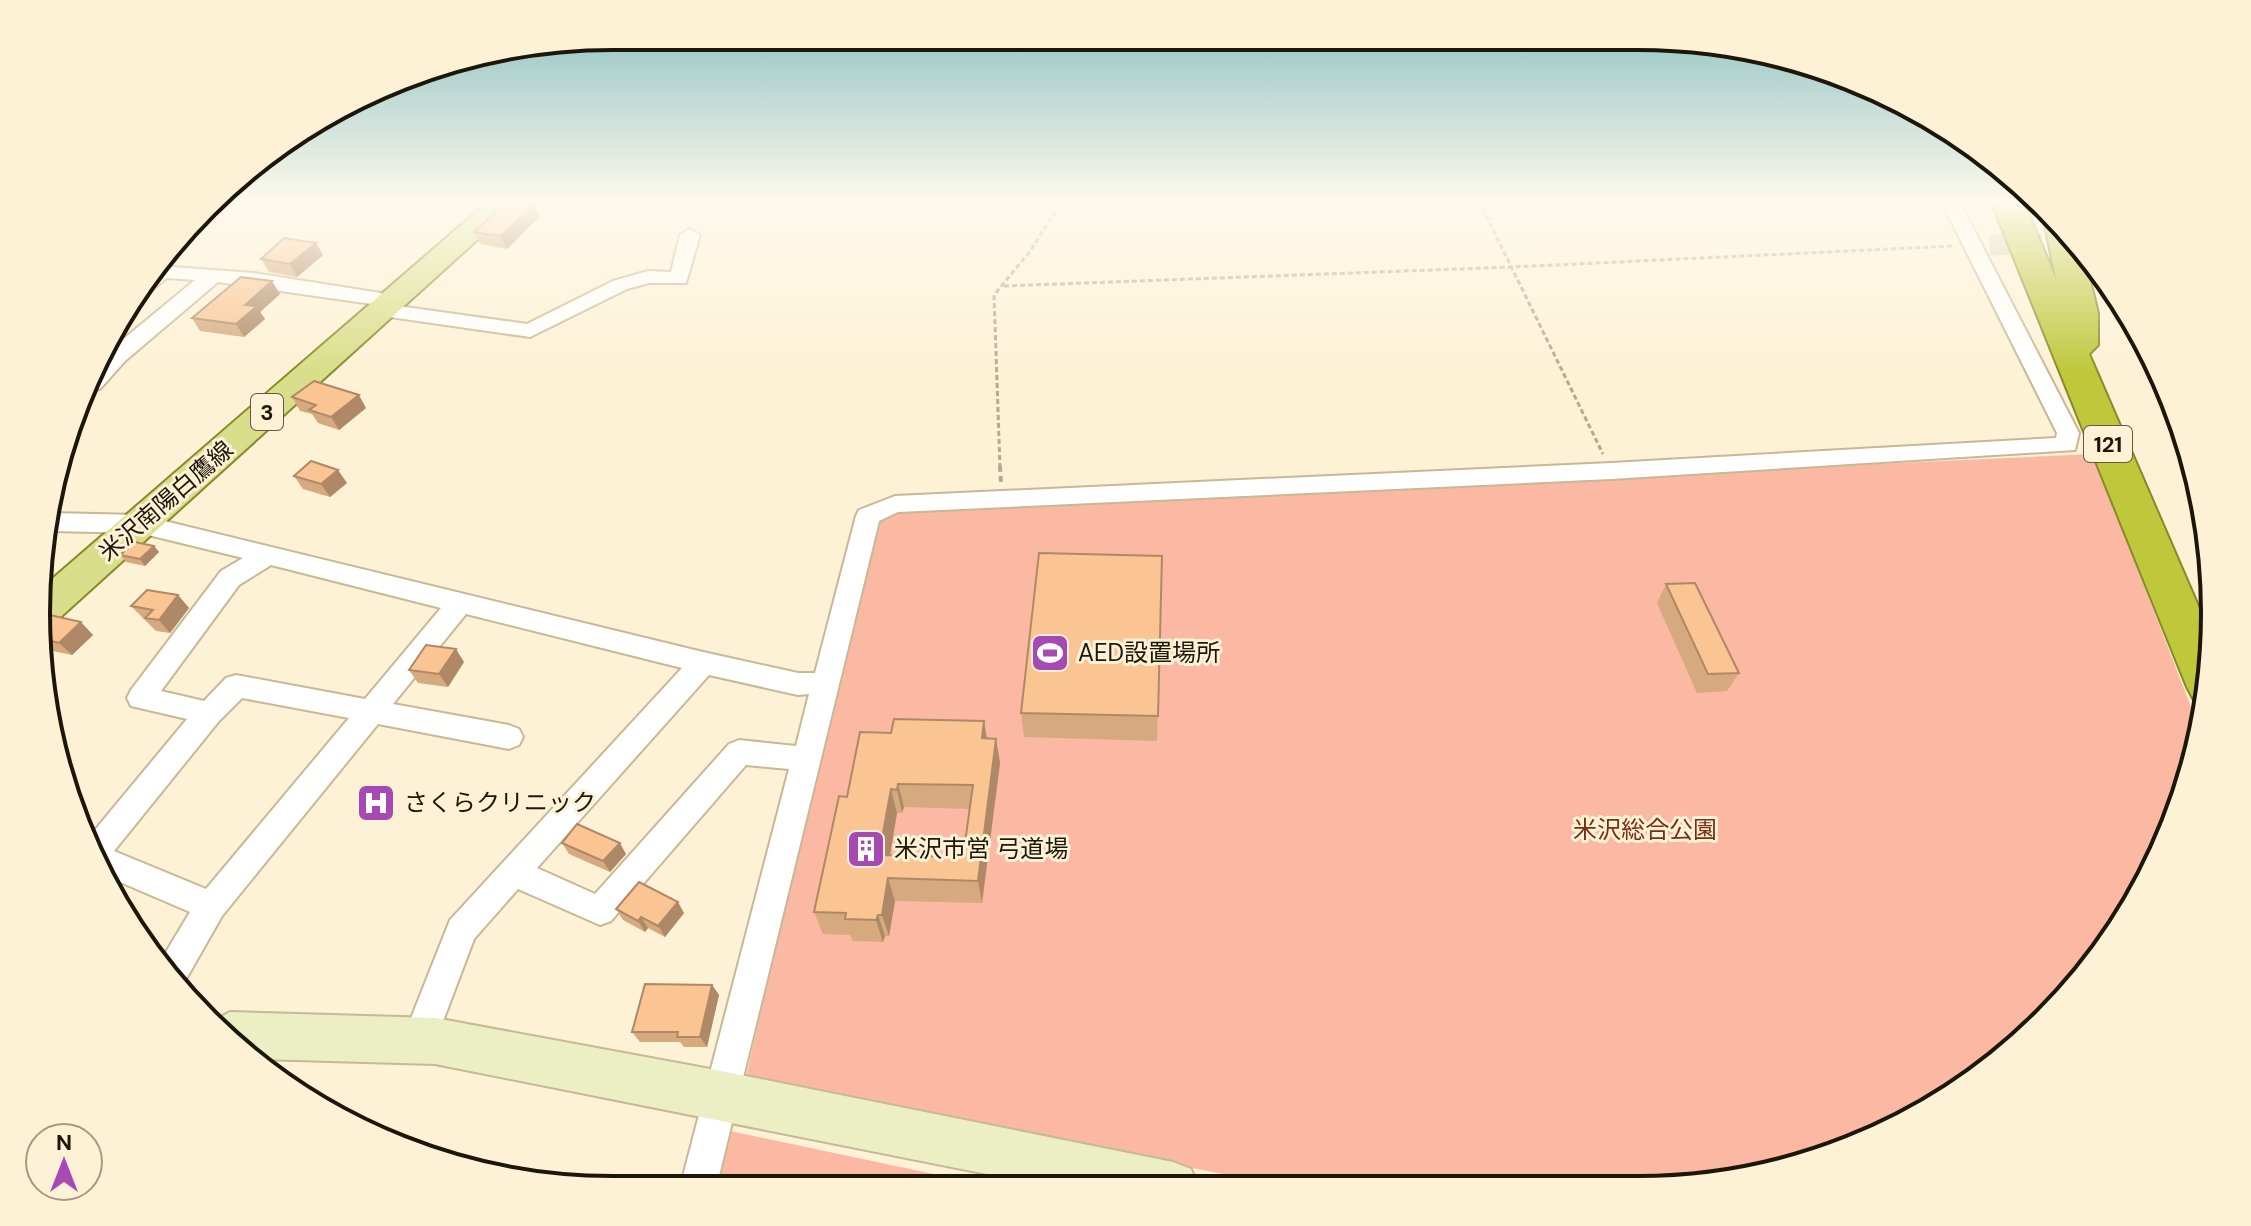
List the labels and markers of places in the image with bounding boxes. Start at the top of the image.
sports icon: AED設置場所 [1029,632,1071,674]
place label: AED設置場所 [1078,637,1220,668]
hospital icon: さくらクリニック [355,782,397,824]
place label: さくらクリニック [404,787,596,818]
building icon: 米沢市営 弓道場 [845,828,887,870]
place label: 米沢市営 弓道場 [894,833,1068,864]

